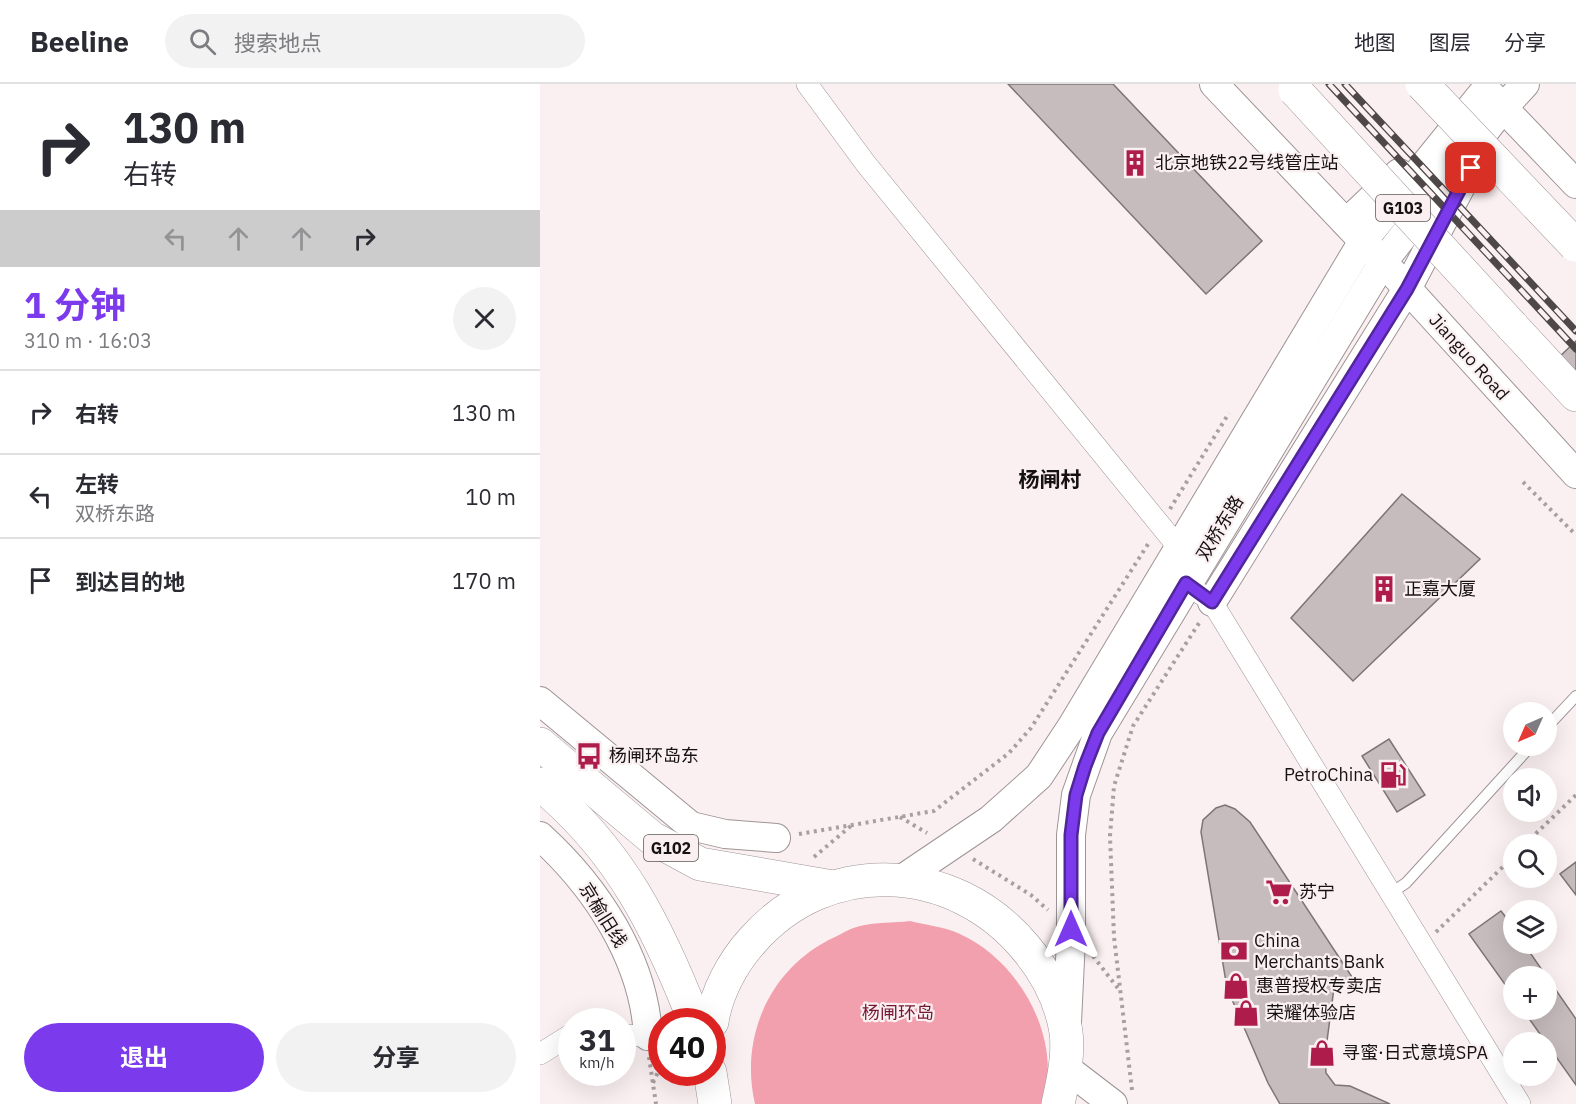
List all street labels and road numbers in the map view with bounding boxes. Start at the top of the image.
road number: G103 [1376,195,1430,221]
street label: Jianguo Road [1424,309,1514,405]
street label: 双桥东路 [1191,491,1248,565]
road number: G102 [644,835,698,861]
street label: 京榆旧线 [575,878,632,951]

